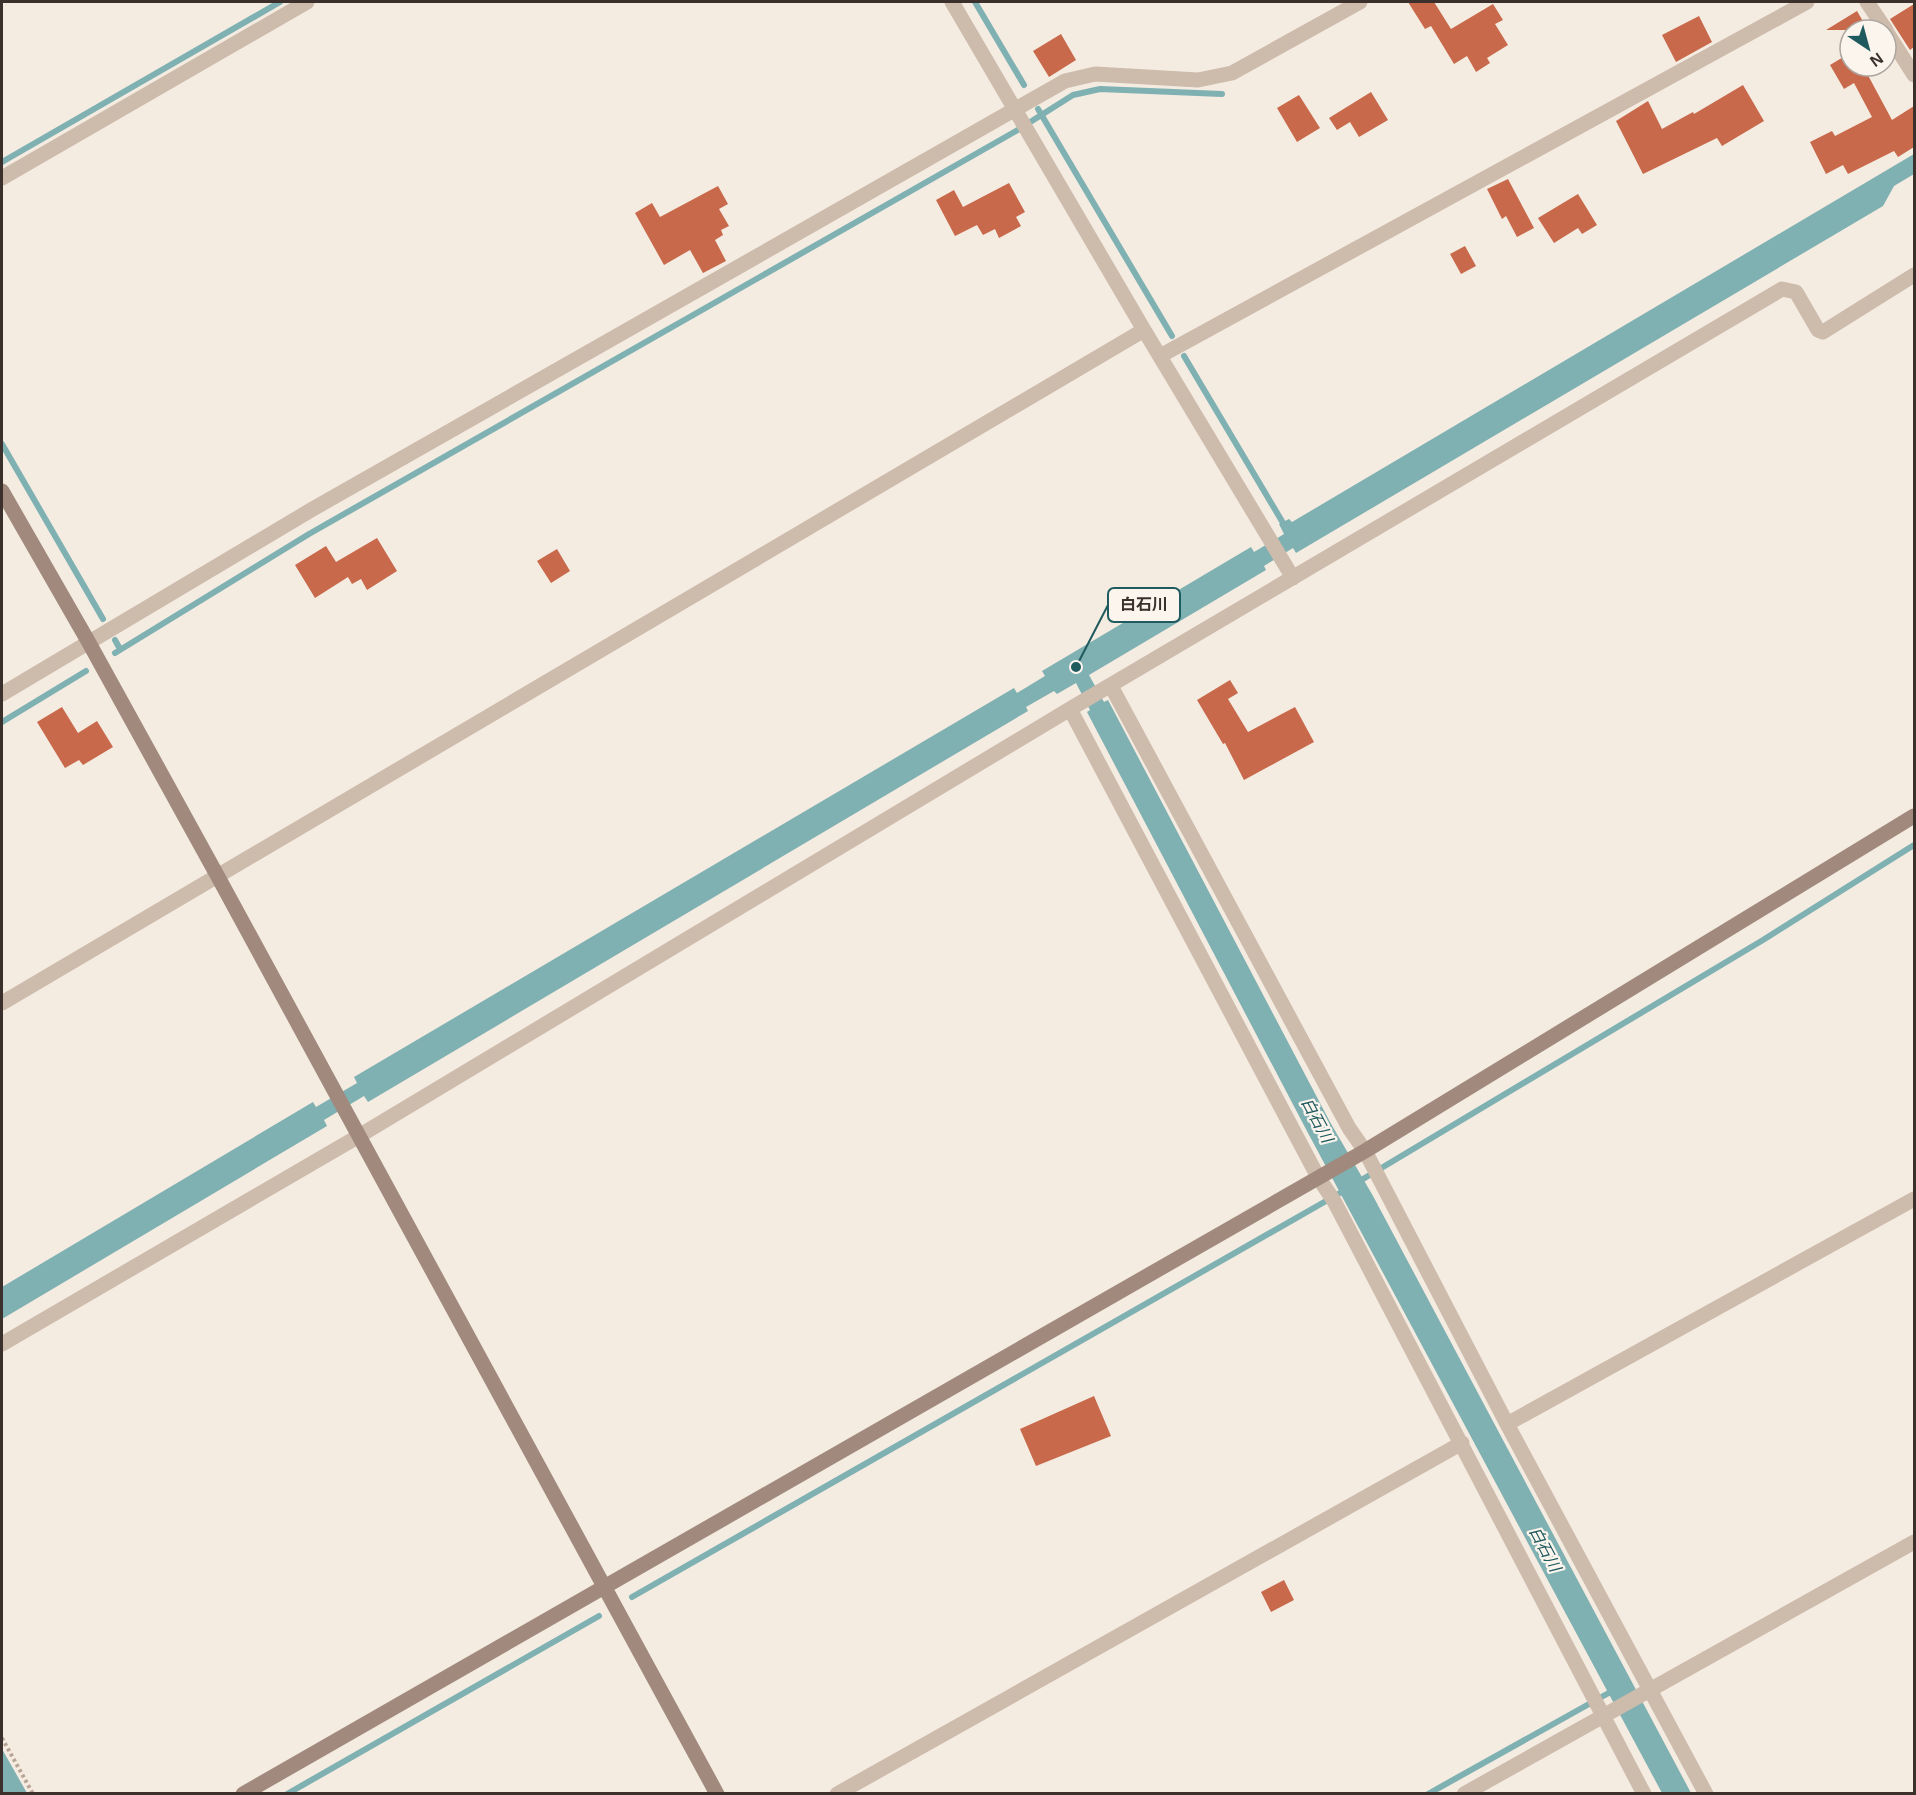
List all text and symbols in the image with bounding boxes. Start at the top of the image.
north arrow [1838,18,1898,78]
text: N [1867,49,1886,70]
callout: 白石川 [1108,588,1180,622]
text: 白石川 [1120,596,1168,613]
water label: 白石川 [1298,1095,1337,1147]
water label: 白石川 [1526,1524,1565,1576]

